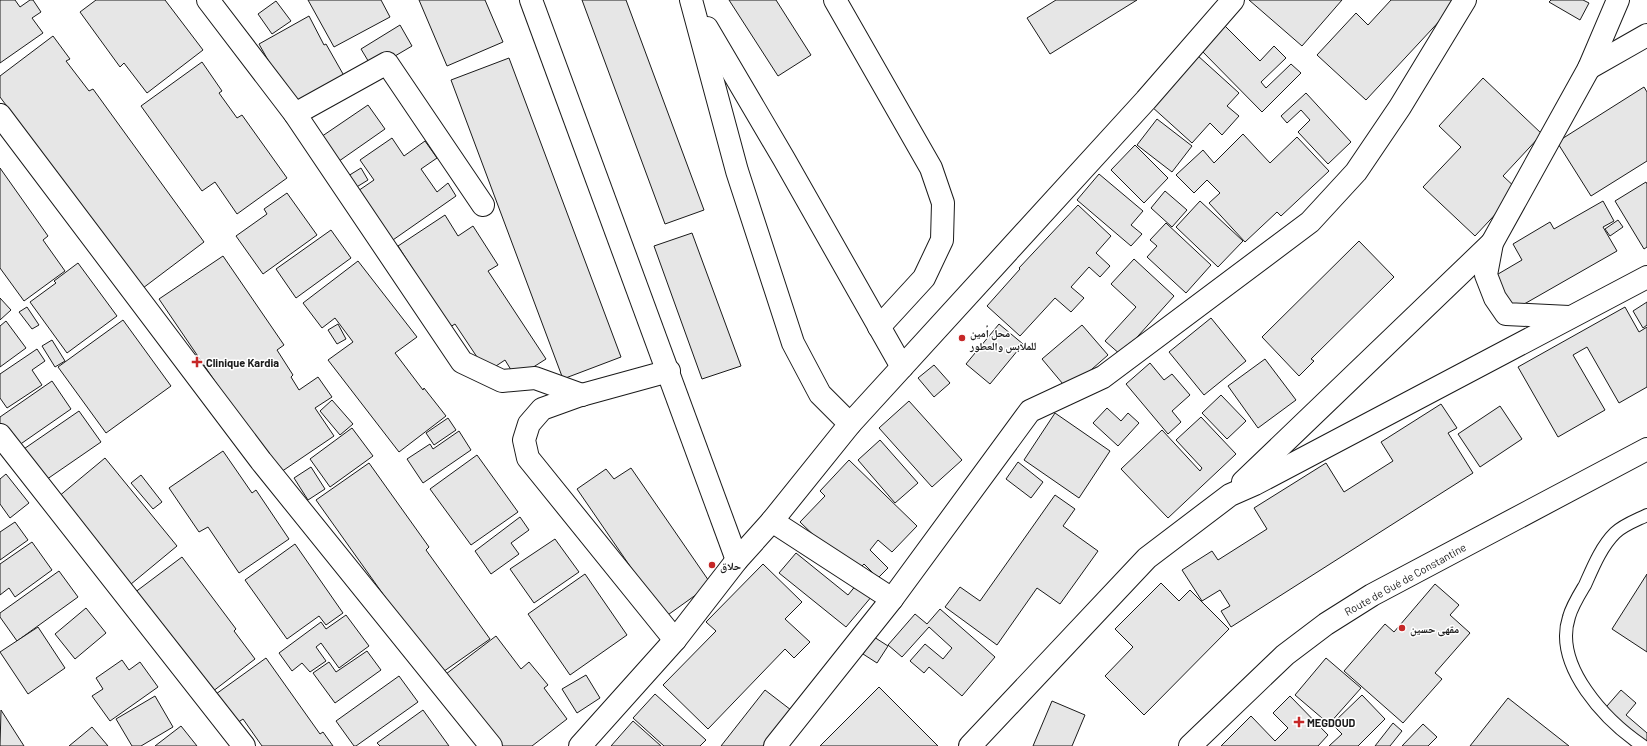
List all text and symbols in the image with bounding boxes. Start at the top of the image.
place label: محل أمين للملابس والعطور [969,325,1036,354]
marker: محل أمين للملابس والعطور [957,333,967,343]
marker: Clinique Kardia [191,356,203,368]
place label: Clinique Kardia [206,356,279,369]
street label: Route de Gué de Constantine [1342,540,1468,618]
place label: حلاق [720,559,741,574]
marker: حلاق [707,560,717,570]
place label: مقهى حسين [1410,622,1459,637]
marker: مقهى حسين [1397,623,1407,633]
place label: MEGDOUD [1307,716,1356,729]
marker: MEGDOUD [1294,717,1304,727]

